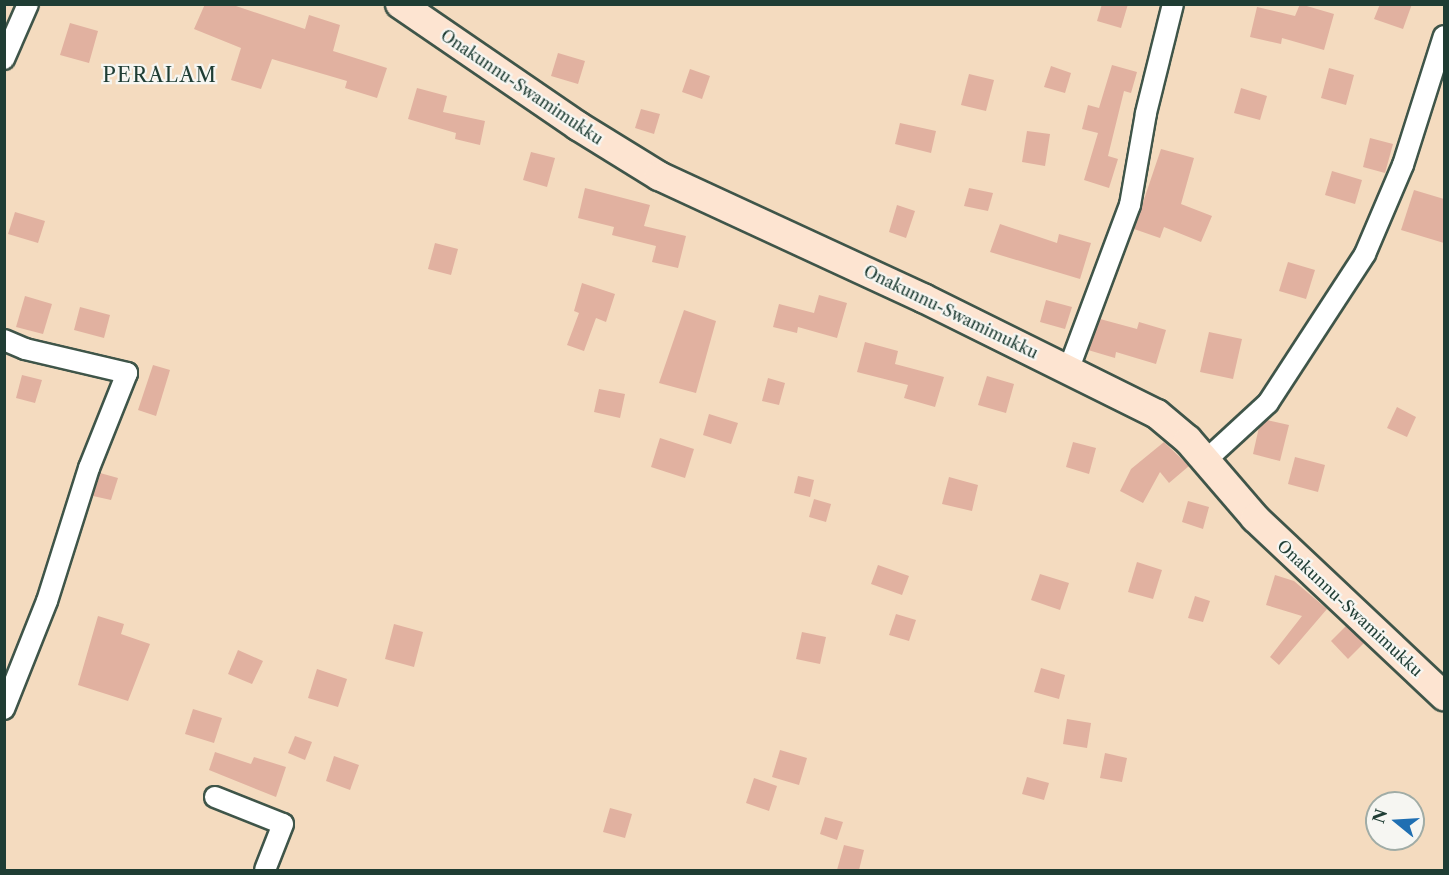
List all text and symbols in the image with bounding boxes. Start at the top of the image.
street label: Onakunnu-Swamimukku [437,25,607,149]
district label: PERALAM [103,63,217,87]
street label: Onakunnu-Swamimukku [861,261,1041,363]
street label: Onakunnu-Swamimukku [1273,536,1427,680]
north arrow [1365,791,1425,851]
text: N [1368,806,1391,826]

